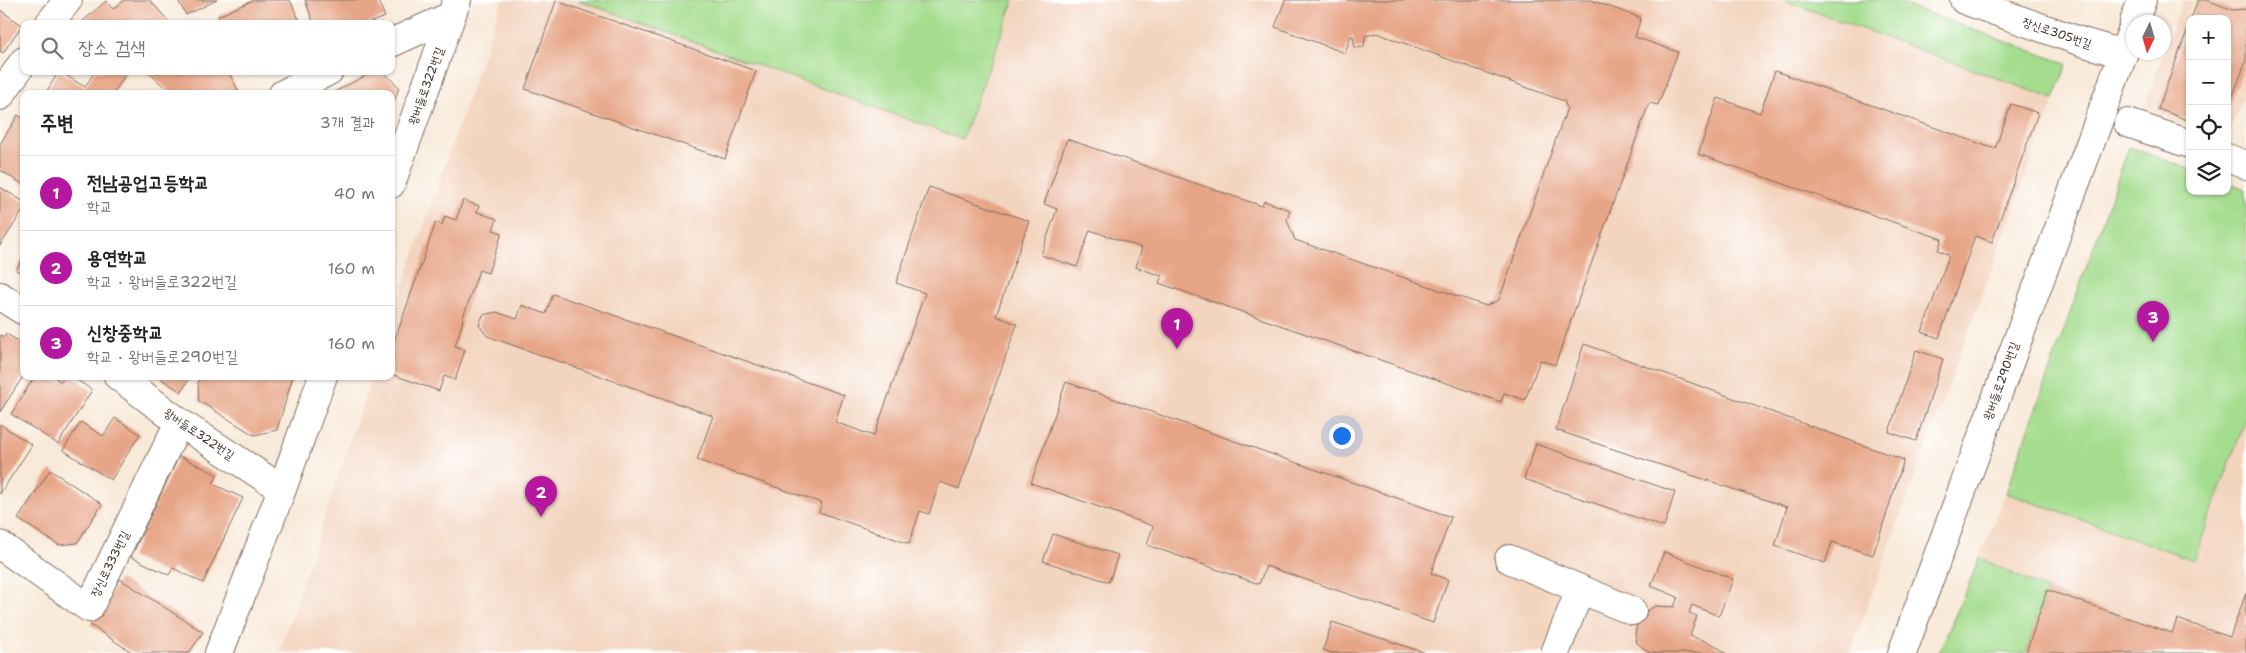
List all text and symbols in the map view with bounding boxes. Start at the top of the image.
street label: 장신로305번길 [2020,14,2094,52]
north arrow [2126,15,2171,60]
map controls [2186,15,2231,195]
button: + [2186,15,2231,60]
search box [20,20,395,75]
icon: search [38,34,66,62]
text: 장소 검색 [78,35,146,60]
street label: 왕버들로322번길 [405,45,448,127]
button: − [2186,60,2231,105]
button: locate [2186,105,2231,150]
text: 주변 [40,109,74,137]
text: 3개 결과 [320,112,375,133]
button: layers [2186,150,2231,195]
text: 전남공업고등학교 [87,170,209,195]
text: 1 [52,183,60,204]
text: 40 m [333,183,375,204]
text: 학교 [87,196,113,217]
text: 용연학교 [87,245,148,270]
text: 2 [50,258,62,279]
text: 160 m [328,258,375,279]
text: 학교 · 왕버들로322번길 [87,271,237,292]
pin: 3 [2137,301,2169,342]
pin: 1 [1161,308,1193,349]
text: 신창중학교 [87,320,163,345]
text: 3 [50,333,62,354]
text: 160 m [328,333,375,354]
street label: 왕버들로290번길 [1979,339,2023,422]
text: 학교 · 왕버들로290번길 [87,346,238,367]
street label: 왕버들로322번길 [161,405,238,464]
your location [1329,423,1355,449]
pin: 2 [525,476,557,517]
street label: 장신로333번길 [87,528,133,600]

